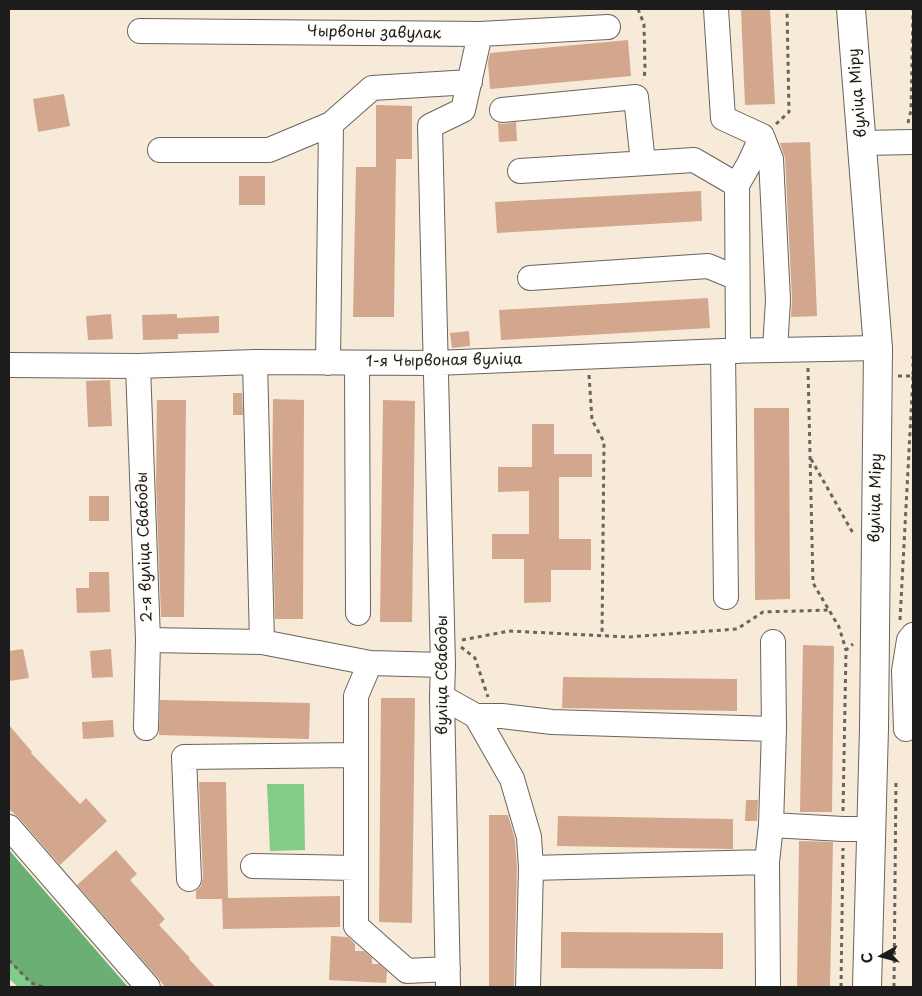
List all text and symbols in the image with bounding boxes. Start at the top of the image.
street label: Чырвоны завулак [307,23,441,43]
street label: вуліца Міру [845,48,871,138]
street label: 1-я Чырвоная вуліца [366,351,522,371]
street label: вуліца Міру [866,453,886,543]
street label: 2-я вуліца Свабоды [133,471,157,623]
street label: вуліца Свабоды [434,615,452,735]
north arrow [857,931,907,981]
text: С [856,951,878,964]

